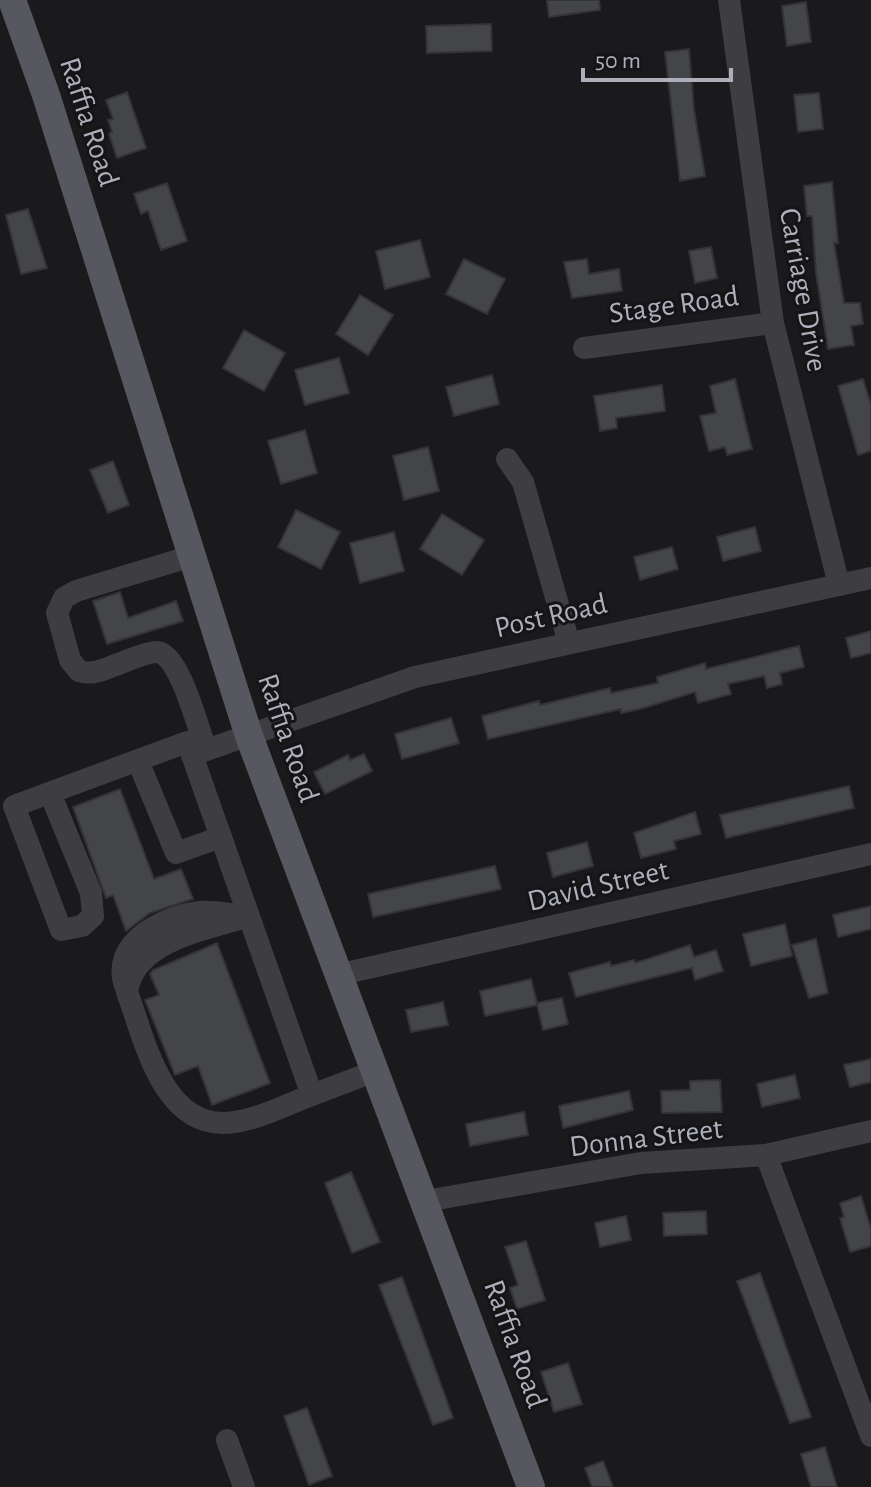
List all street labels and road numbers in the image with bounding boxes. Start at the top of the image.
street label: Raffia Road [54,54,124,190]
street label: Carriage Drive [774,206,832,374]
street label: Stage Road [607,281,741,329]
street label: Post Road [492,589,610,643]
street label: Raffia Road [252,670,324,806]
street label: David Street [525,855,672,917]
street label: Donna Street [568,1114,725,1162]
street label: Raffia Road [478,1276,552,1412]

